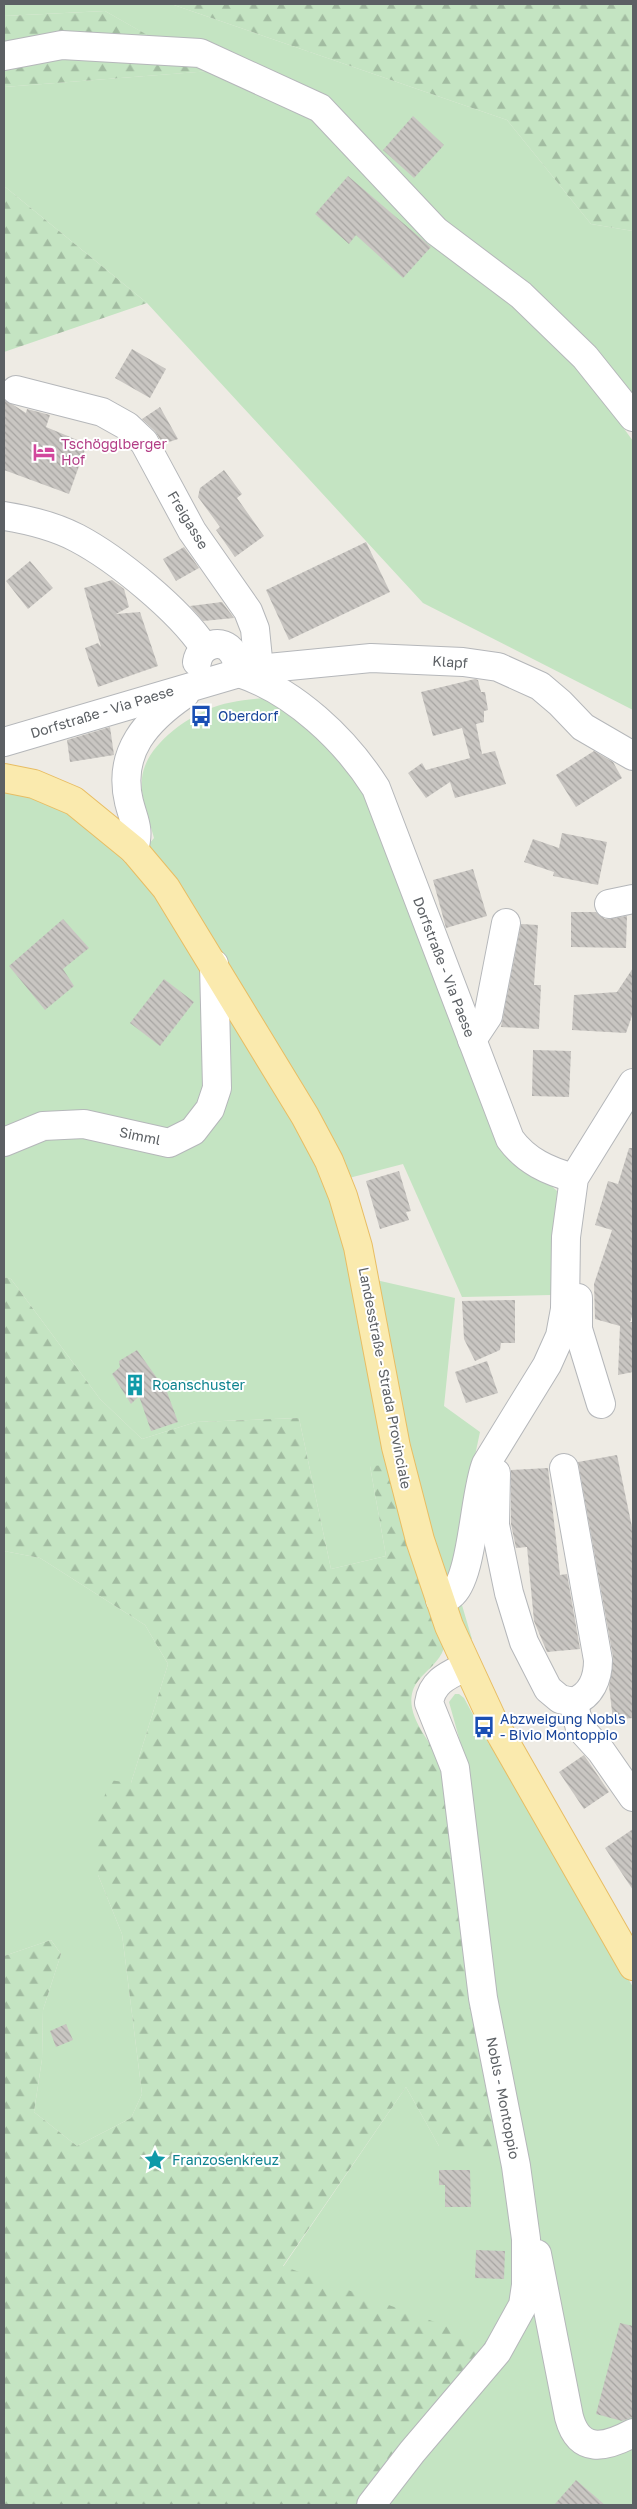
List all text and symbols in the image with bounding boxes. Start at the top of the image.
place label: Tschögglberger Hof [61,435,167,468]
hotel icon: Tschögglberger Hof [31,439,57,465]
street label: Freigasse [164,488,212,552]
street label: Klapf [432,652,468,671]
street label: Dorfstraße - Via Paese [28,682,176,741]
bus stop icon: Oberdorf [188,703,214,729]
place label: Oberdorf [218,707,278,724]
street label: Dorfstraße - Via Paese [410,894,479,1039]
street label: Simml [118,1123,162,1148]
street label: Landesstraße - Strada Provinciale [356,1266,415,1490]
building icon: Roanschuster [122,1372,148,1398]
place label: Roanschuster [152,1376,246,1393]
place label: Abzweigung Nobls - Bivio Montoppio [500,1710,626,1743]
bus stop icon: Abzweigung Nobls - Bivio Montoppio [471,1714,497,1740]
street label: Nobls - Montoppio [483,2035,524,2160]
place icon: Franzosenkreuz [142,2147,168,2173]
place label: Franzosenkreuz [172,2151,279,2168]

